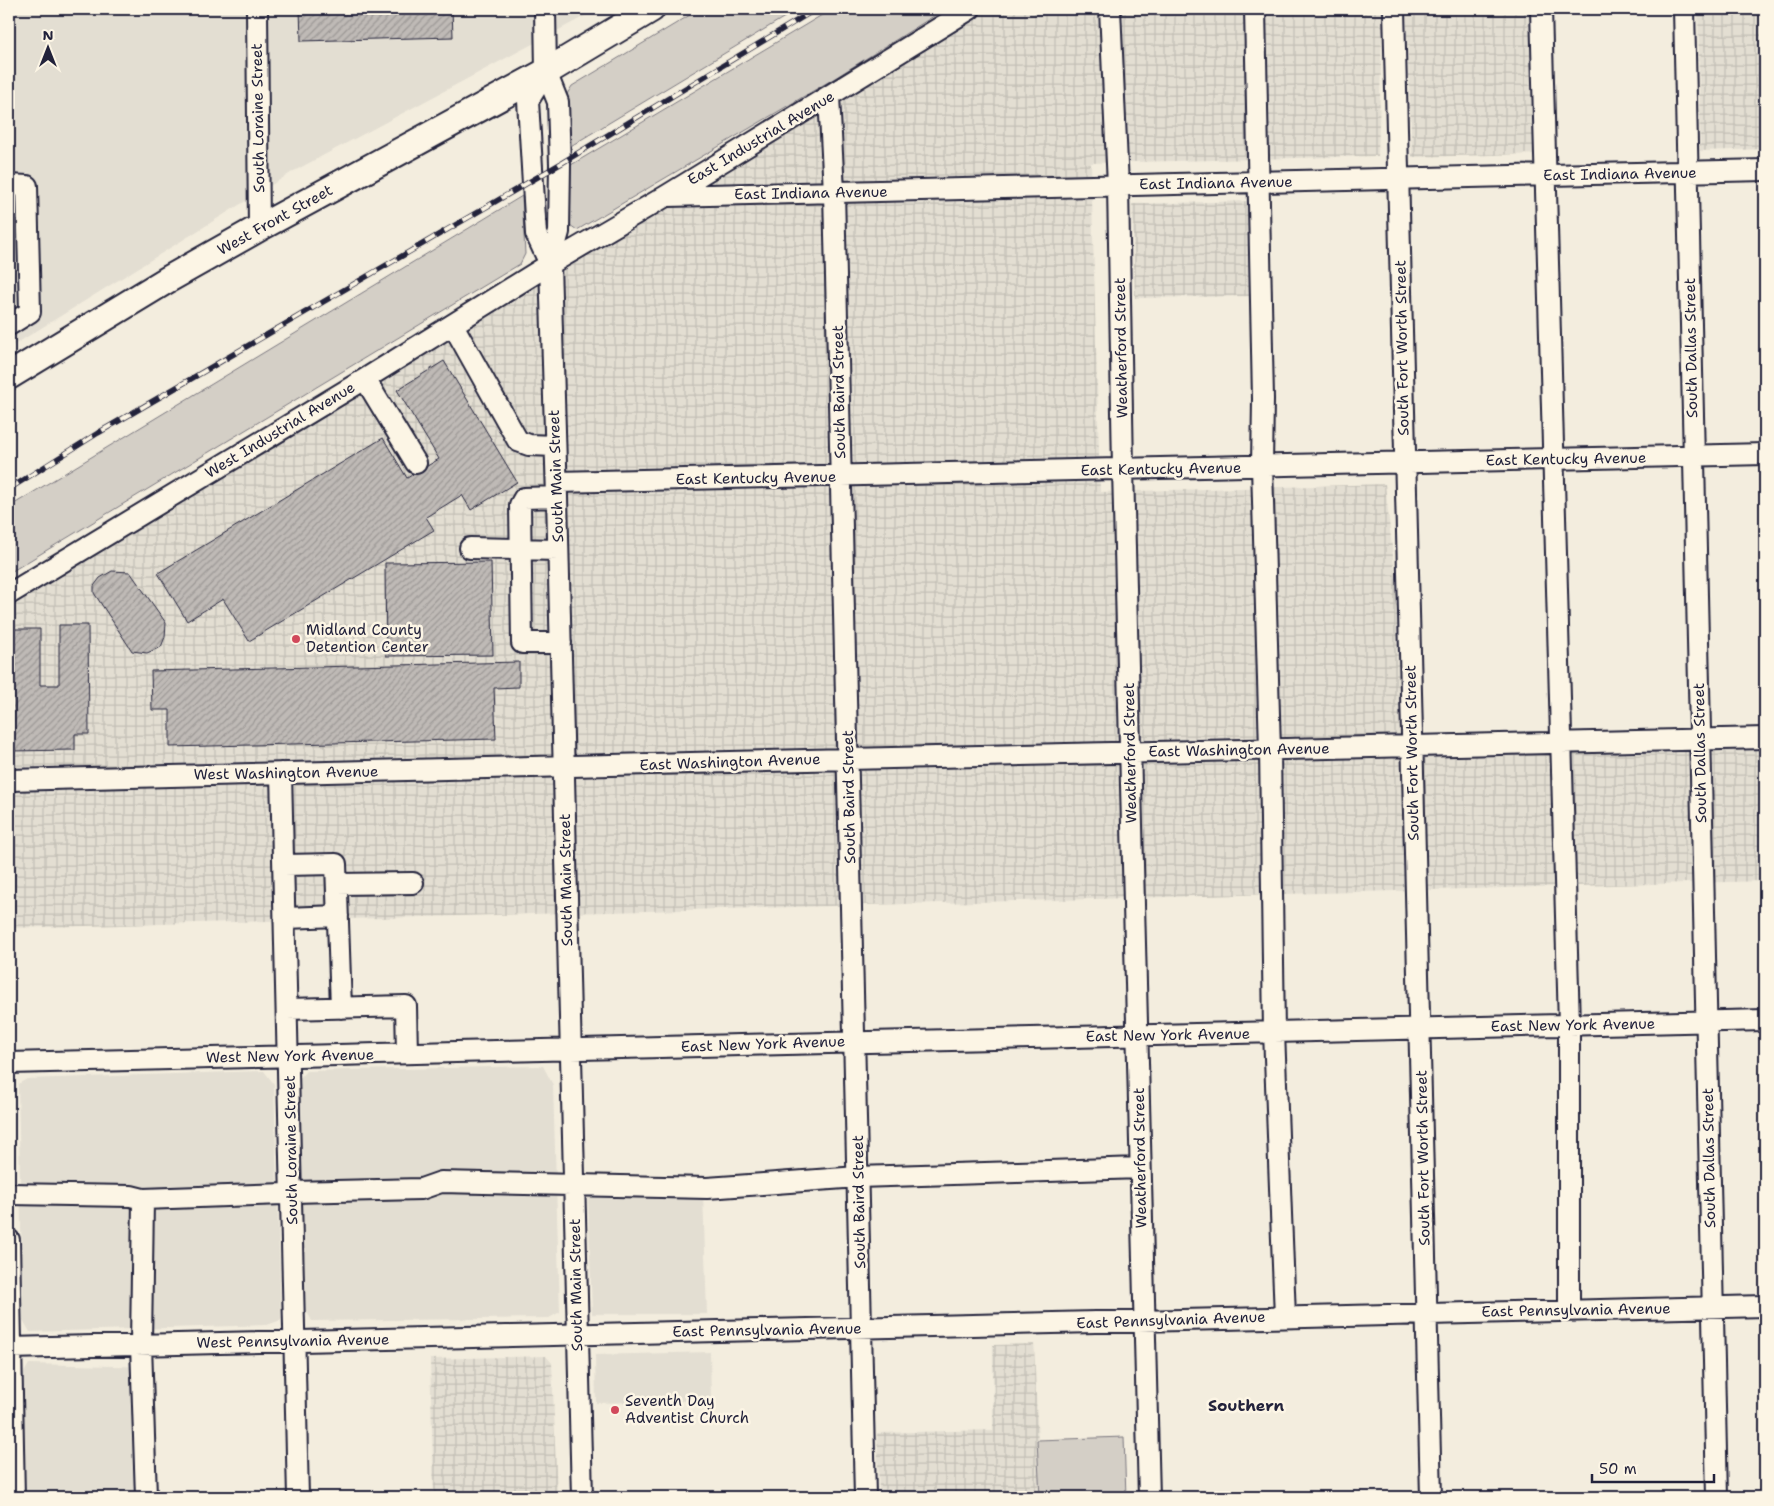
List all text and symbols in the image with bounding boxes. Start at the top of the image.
north arrow [22,22,72,72]
text: N [42,26,54,44]
street label: South Loraine Street [247,43,269,193]
street label: East Industrial Avenue [684,86,838,190]
street label: East Indiana Avenue [1543,163,1697,185]
street label: East Indiana Avenue [1139,172,1293,194]
street label: West Front Street [214,180,336,260]
street label: East Indiana Avenue [734,182,888,204]
street label: South Fort Worth Street [1390,260,1414,436]
street label: Weatherford Street [1110,277,1132,419]
street label: South Dallas Street [1680,278,1702,418]
street label: South Baird Street [828,325,850,459]
street label: West Industrial Avenue [201,377,359,483]
street label: South Main Street [544,409,568,543]
street label: East Kentucky Avenue [1485,448,1647,470]
street label: East Kentucky Avenue [1080,458,1242,480]
street label: East Kentucky Avenue [675,467,837,489]
place label: Midland County Detention Center [306,620,429,657]
marker: Midland County Detention Center [290,633,302,645]
street label: South Fort Worth Street [1400,665,1424,841]
street label: Weatherford Street [1119,682,1141,824]
street label: South Dallas Street [1689,683,1711,823]
street label: South Baird Street [838,730,860,864]
street label: East Washington Avenue [1148,738,1330,762]
street label: East Washington Avenue [639,749,821,775]
street label: West Washington Avenue [193,761,379,785]
street label: South Main Street [555,813,577,947]
street label: East New York Avenue [1491,1014,1655,1036]
street label: East New York Avenue [1086,1024,1250,1046]
street label: East New York Avenue [680,1031,846,1057]
street label: West New York Avenue [206,1045,374,1067]
street label: South Fort Worth Street [1411,1070,1435,1246]
street label: South Loraine Street [280,1075,302,1225]
street label: Weatherford Street [1129,1087,1151,1229]
street label: South Dallas Street [1698,1088,1720,1228]
street label: South Baird Street [848,1135,870,1269]
street label: South Main Street [565,1218,587,1352]
street label: East Pennsylvania Avenue [1481,1298,1671,1322]
street label: East Pennsylvania Avenue [1076,1307,1266,1333]
street label: East Pennsylvania Avenue [672,1318,862,1342]
street label: West Pennsylvania Avenue [196,1329,390,1353]
place label: Seventh Day Adventist Church [625,1391,749,1428]
district label: Southern [1208,1395,1284,1416]
marker: Seventh Day Adventist Church [609,1404,621,1416]
scale bar [1592,1451,1714,1483]
text: 50 m [1599,1459,1637,1479]

